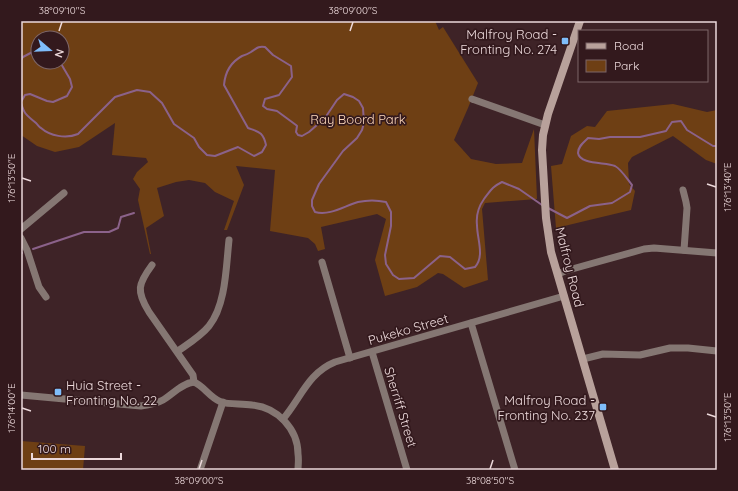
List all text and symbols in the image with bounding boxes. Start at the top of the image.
text: 38°09'10"S [39,4,86,17]
text: 38°09'00"S [329,4,378,17]
place label: Malfroy Road - Fronting No. 274 [460,26,557,57]
north arrow [30,30,70,70]
legend [578,30,708,82]
marker: Malfroy Road - Fronting No. 274 [560,36,570,46]
text: Road [614,38,644,53]
text: N [52,47,67,59]
text: Park [614,58,639,73]
park label: Ray Boord Park [310,111,406,127]
text: 176°13'50"E [5,153,18,203]
text: 176°13'40"E [721,162,734,211]
street label: Malfroy Road [552,225,588,309]
street label: Pukeko Street [366,310,450,348]
street label: Sherriff Street [381,365,421,449]
place label: Huia Street - Fronting No. 22 [66,377,157,408]
text: 176°14'00"E [5,383,18,433]
marker: Huia Street - Fronting No. 22 [53,387,63,397]
place label: Malfroy Road - Fronting No. 237 [497,392,595,423]
text: 176°13'50"E [721,392,734,442]
marker: Malfroy Road - Fronting No. 237 [598,402,608,412]
scale bar [32,435,121,461]
text: 100 m [38,441,71,456]
text: 38°09'00"S [175,474,224,487]
text: 38°08'50"S [466,474,514,487]

